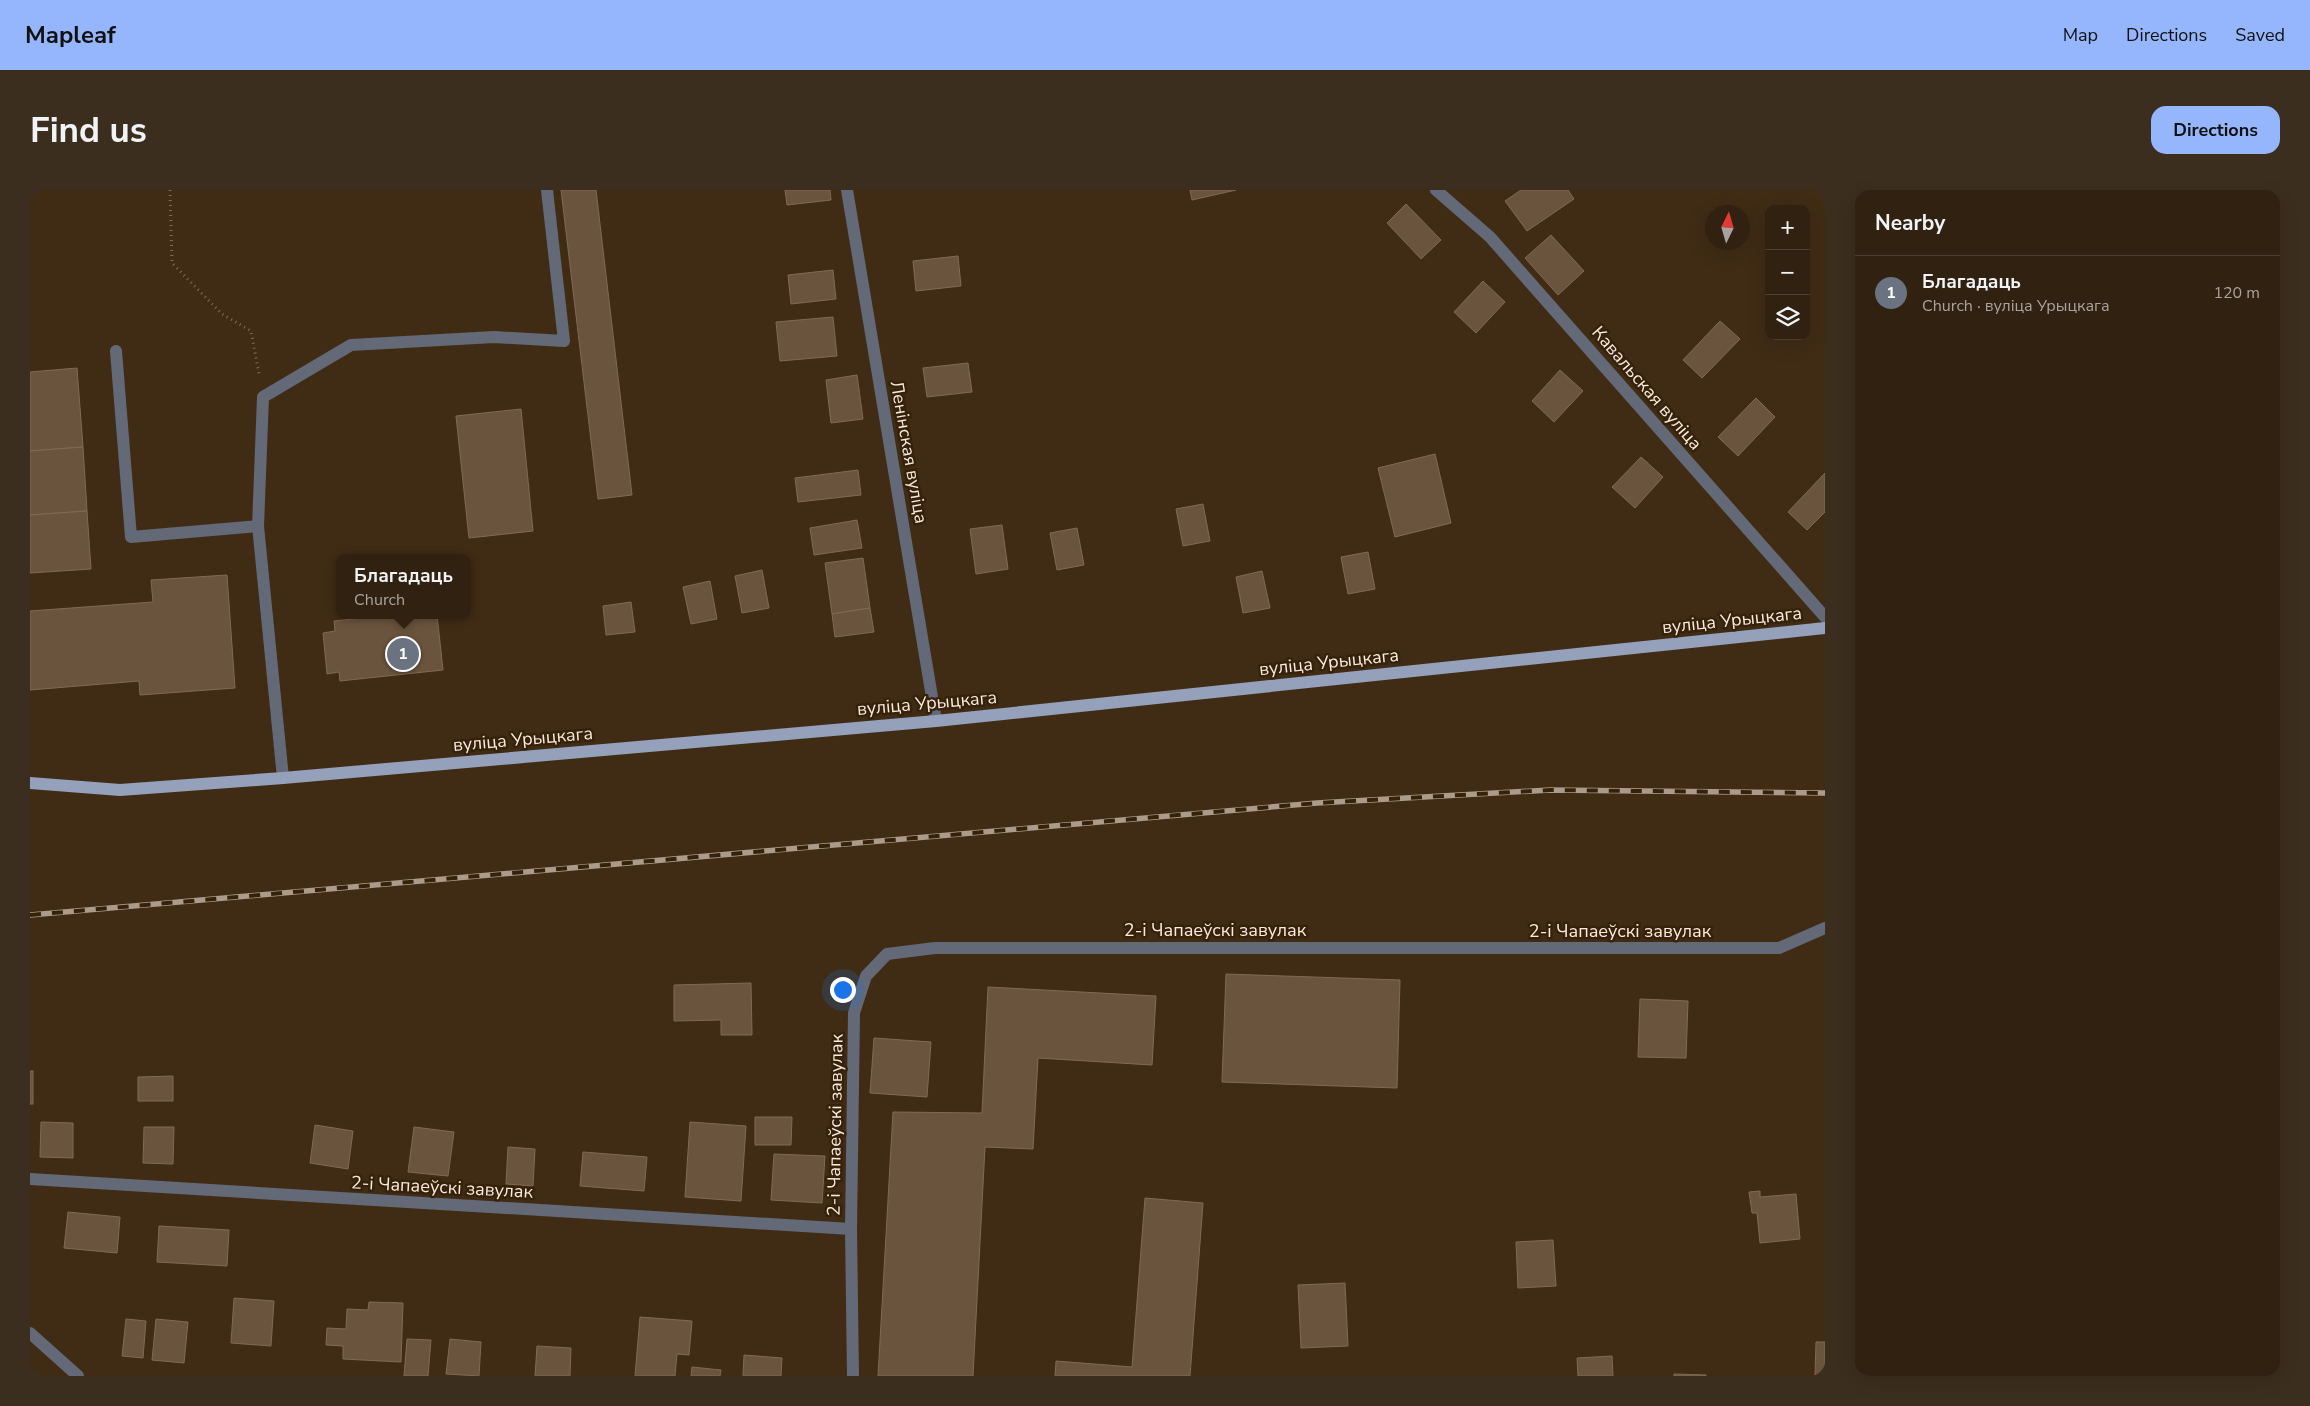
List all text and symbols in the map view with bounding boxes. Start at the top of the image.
text: Mapleaf [25,19,116,51]
text: Map [2063,23,2098,47]
text: Directions [2126,23,2207,47]
text: Saved [2235,23,2285,47]
button: Directions [2151,106,2280,154]
text: Find us [30,107,147,154]
north arrow [1705,205,1750,250]
map controls [1765,205,1810,340]
button: + [1765,205,1810,250]
text: Nearby [1875,209,1945,237]
button: − [1765,250,1810,295]
text: Благадаць [1922,269,2021,295]
text: 1 [1886,282,1896,304]
text: 120 m [2213,282,2260,304]
button: layers [1765,295,1810,340]
text: Church · вуліца Урыцкага [1922,295,2110,317]
street label: Кавальская вуліца [1587,321,1707,455]
street label: Ленінская вуліца [885,379,933,525]
popup [336,554,471,619]
text: Благадаць [354,563,453,589]
text: Church [354,589,405,611]
street label: вуліца Урыцкага [1661,601,1803,639]
pin: 1 [387,635,419,673]
street label: вуліца Урыцкага [1258,643,1400,681]
street label: вуліца Урыцкага [856,685,998,721]
street label: вуліца Урыцкага [452,721,594,757]
street label: 2-і Чапаеўскі завулак [1124,918,1307,942]
street label: 2-і Чапаеўскі завулак [1529,919,1712,943]
your location [830,977,856,1003]
street label: 2-і Чапаеўскі завулак [821,1033,849,1216]
street label: 2-і Чапаеўскі завулак [350,1170,534,1204]

